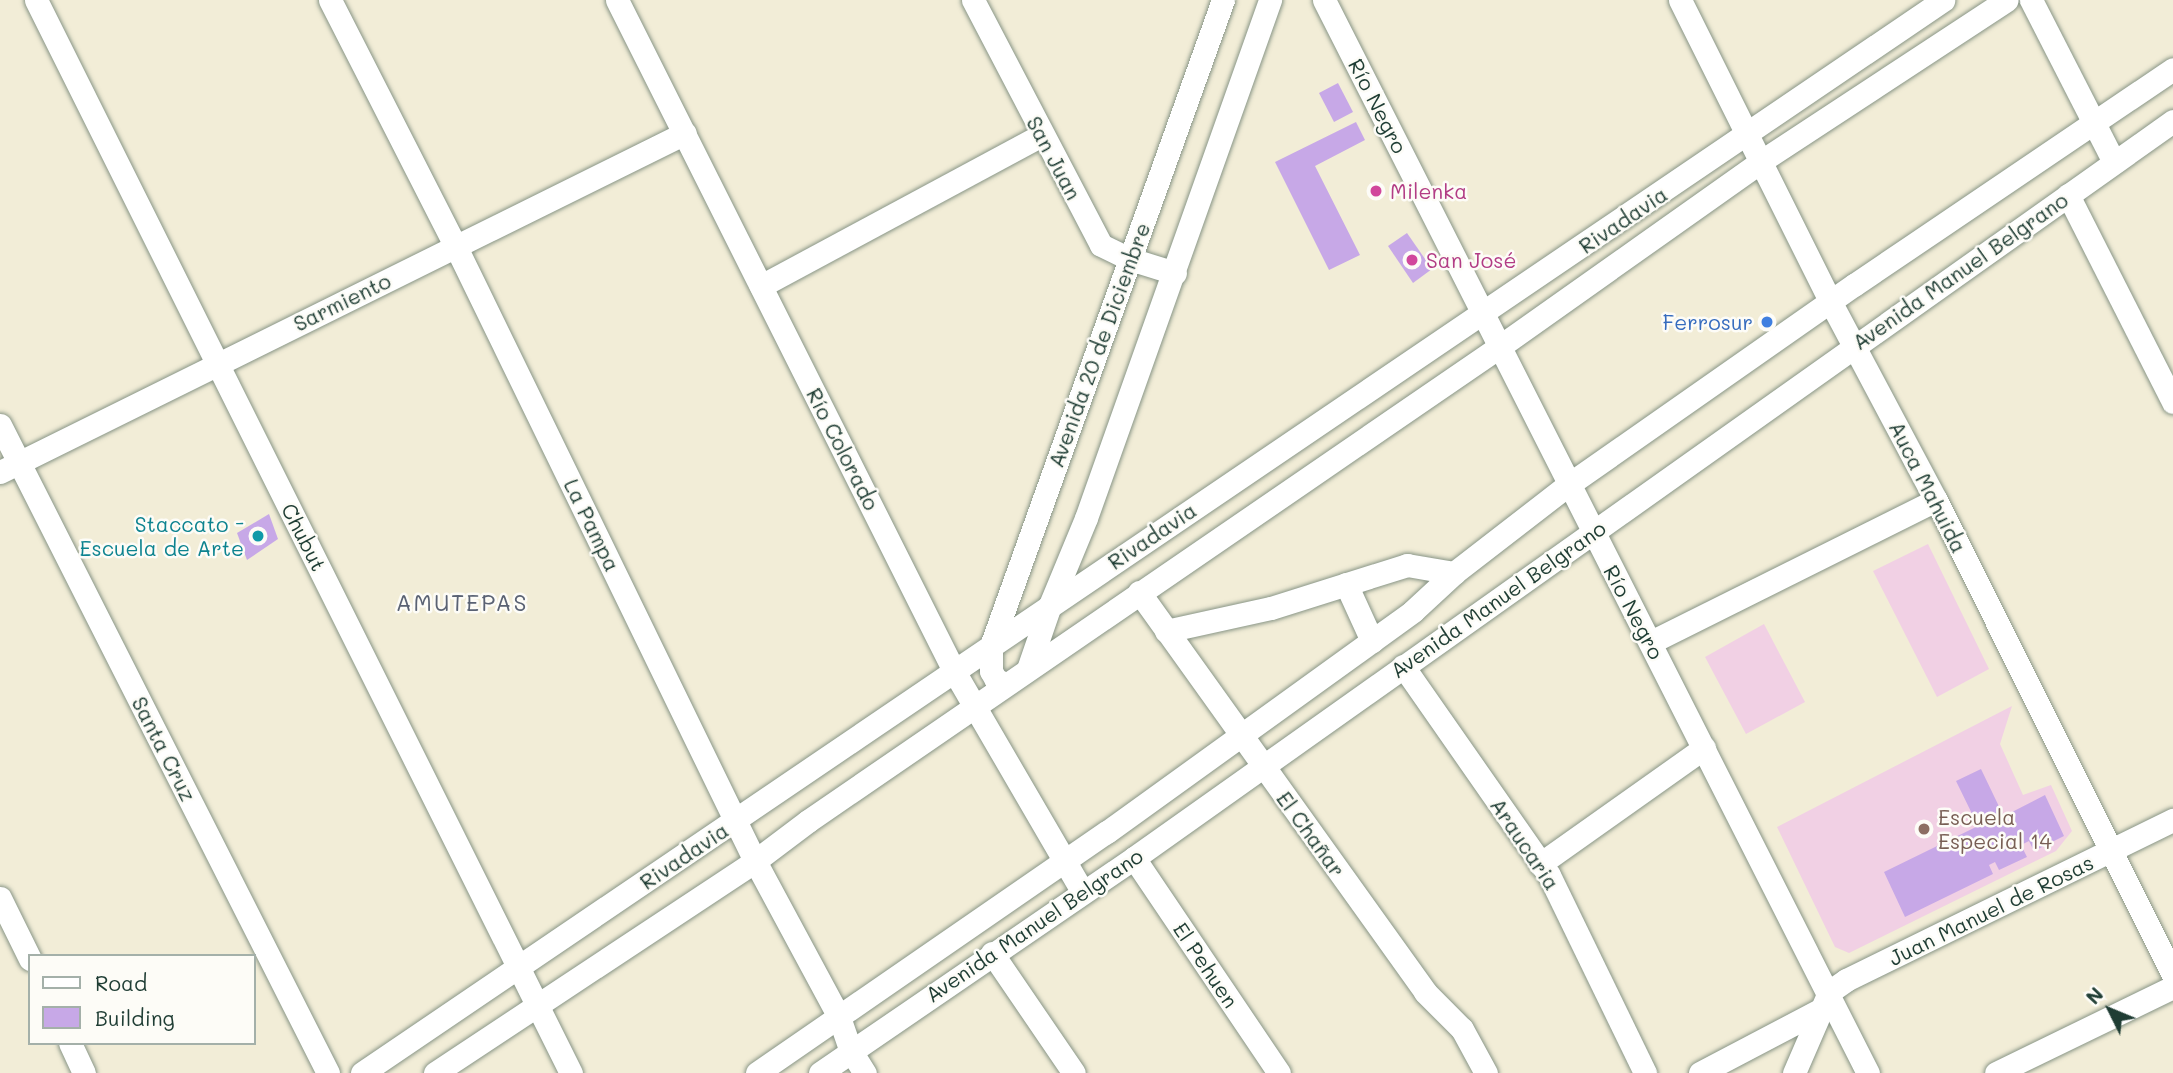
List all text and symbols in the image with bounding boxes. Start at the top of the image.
street label: Río Negro [1343,54,1413,158]
street label: San Juan [1022,112,1086,204]
place label: Milenka [1390,178,1467,204]
street label: Rivadavia [1574,181,1672,259]
marker: Milenka [1368,183,1384,199]
street label: Avenida Manuel Belgrano [1848,187,2072,355]
street label: Avenida 20 de Diciembre [1043,219,1155,471]
place label: San José [1426,247,1516,273]
marker: San José [1404,252,1420,268]
street label: Sarmiento [289,268,395,336]
place label: Ferrosur [1662,309,1753,335]
marker: Ferrosur [1759,314,1775,330]
street label: Río Colorado [801,384,885,514]
street label: Auca Mahuida [1884,417,1972,557]
street label: La Pampa [559,475,625,575]
street label: Rivadavia [1103,497,1201,575]
street label: Chubut [276,499,332,575]
place label: Staccato - Escuela de Arte [80,511,244,561]
street label: Avenida Manuel Belgrano [1386,515,1610,683]
marker: Staccato - Escuela de Arte [250,528,266,544]
street label: Río Negro [1599,561,1669,663]
district label: AMUTEPAS [397,588,527,616]
street label: Santa Cruz [127,692,201,806]
street label: El Chañar [1272,786,1350,882]
street label: Araucaria [1485,793,1565,895]
place label: Escuela Especial 14 [1938,804,2052,854]
street label: Rivadavia [635,817,733,895]
marker: Escuela Especial 14 [1916,821,1932,837]
street label: Avenida Manuel Belgrano [920,843,1148,1007]
street label: Juan Manuel de Rosas [1884,849,2098,971]
street label: El Pehuen [1168,917,1244,1013]
legend [28,954,256,1045]
text: Road [95,969,147,996]
north arrow [2075,975,2145,1045]
text: N [2080,982,2108,1009]
text: Building [95,1004,175,1031]

